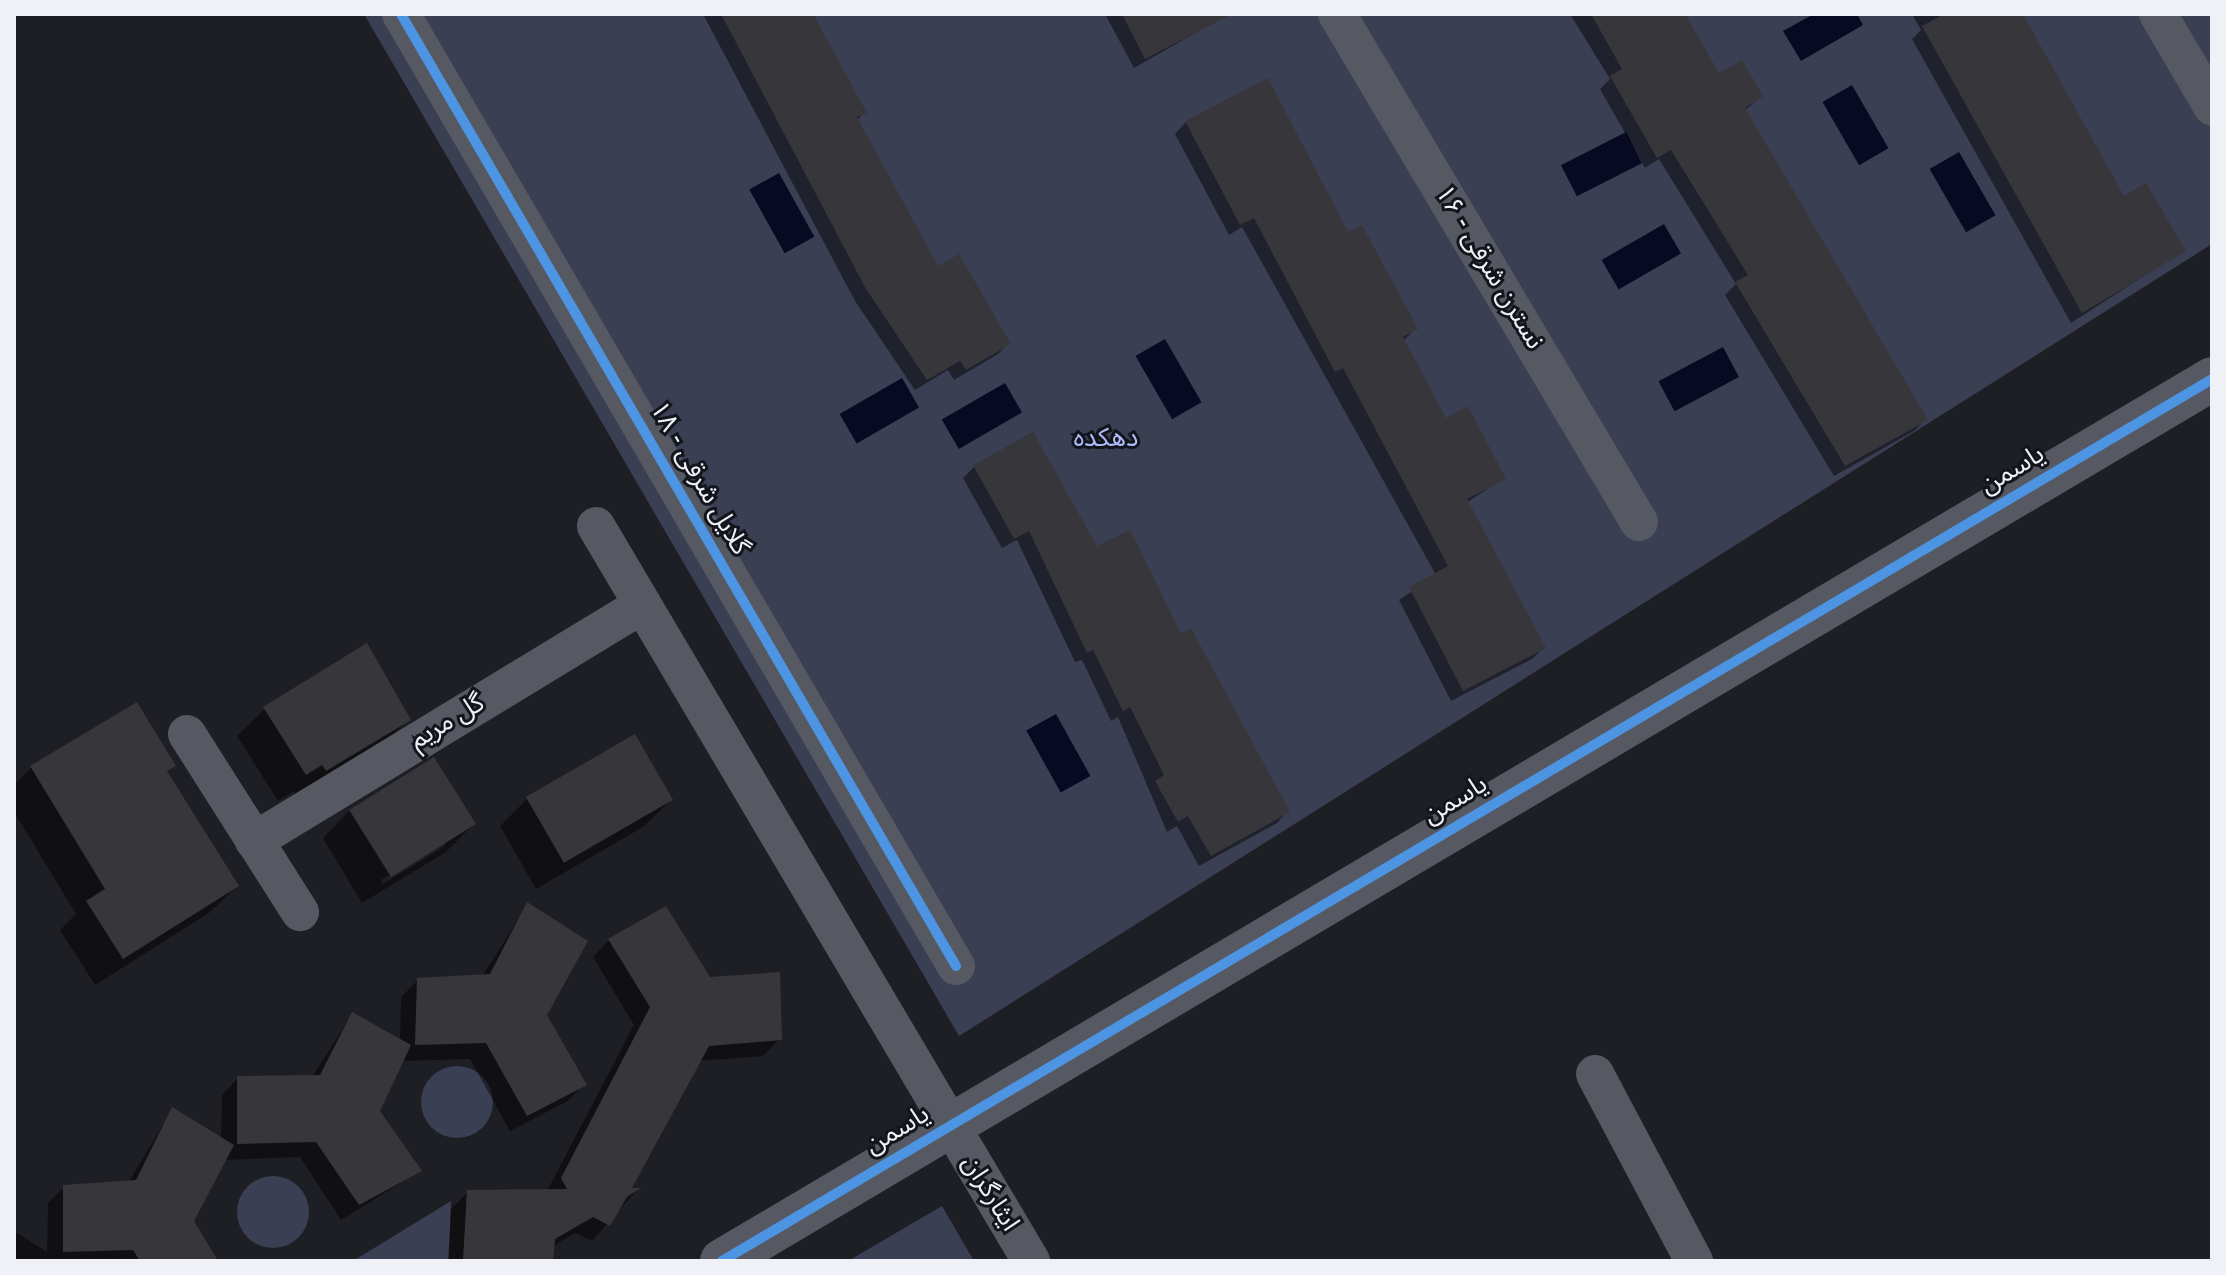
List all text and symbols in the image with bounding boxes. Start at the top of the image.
street label: نسترن شرقی - ۱۶ [1427,180,1549,356]
street label: گلایل شرقی - ۱۸ [641,397,755,561]
park label: دهکده [1074,424,1138,456]
street label: یاسمن [1975,440,2051,502]
street label: گل مریم [405,689,491,757]
street label: یاسمن [1418,770,1494,832]
street label: یاسمن [860,1100,936,1162]
street label: ایثارگران [953,1150,1025,1238]

